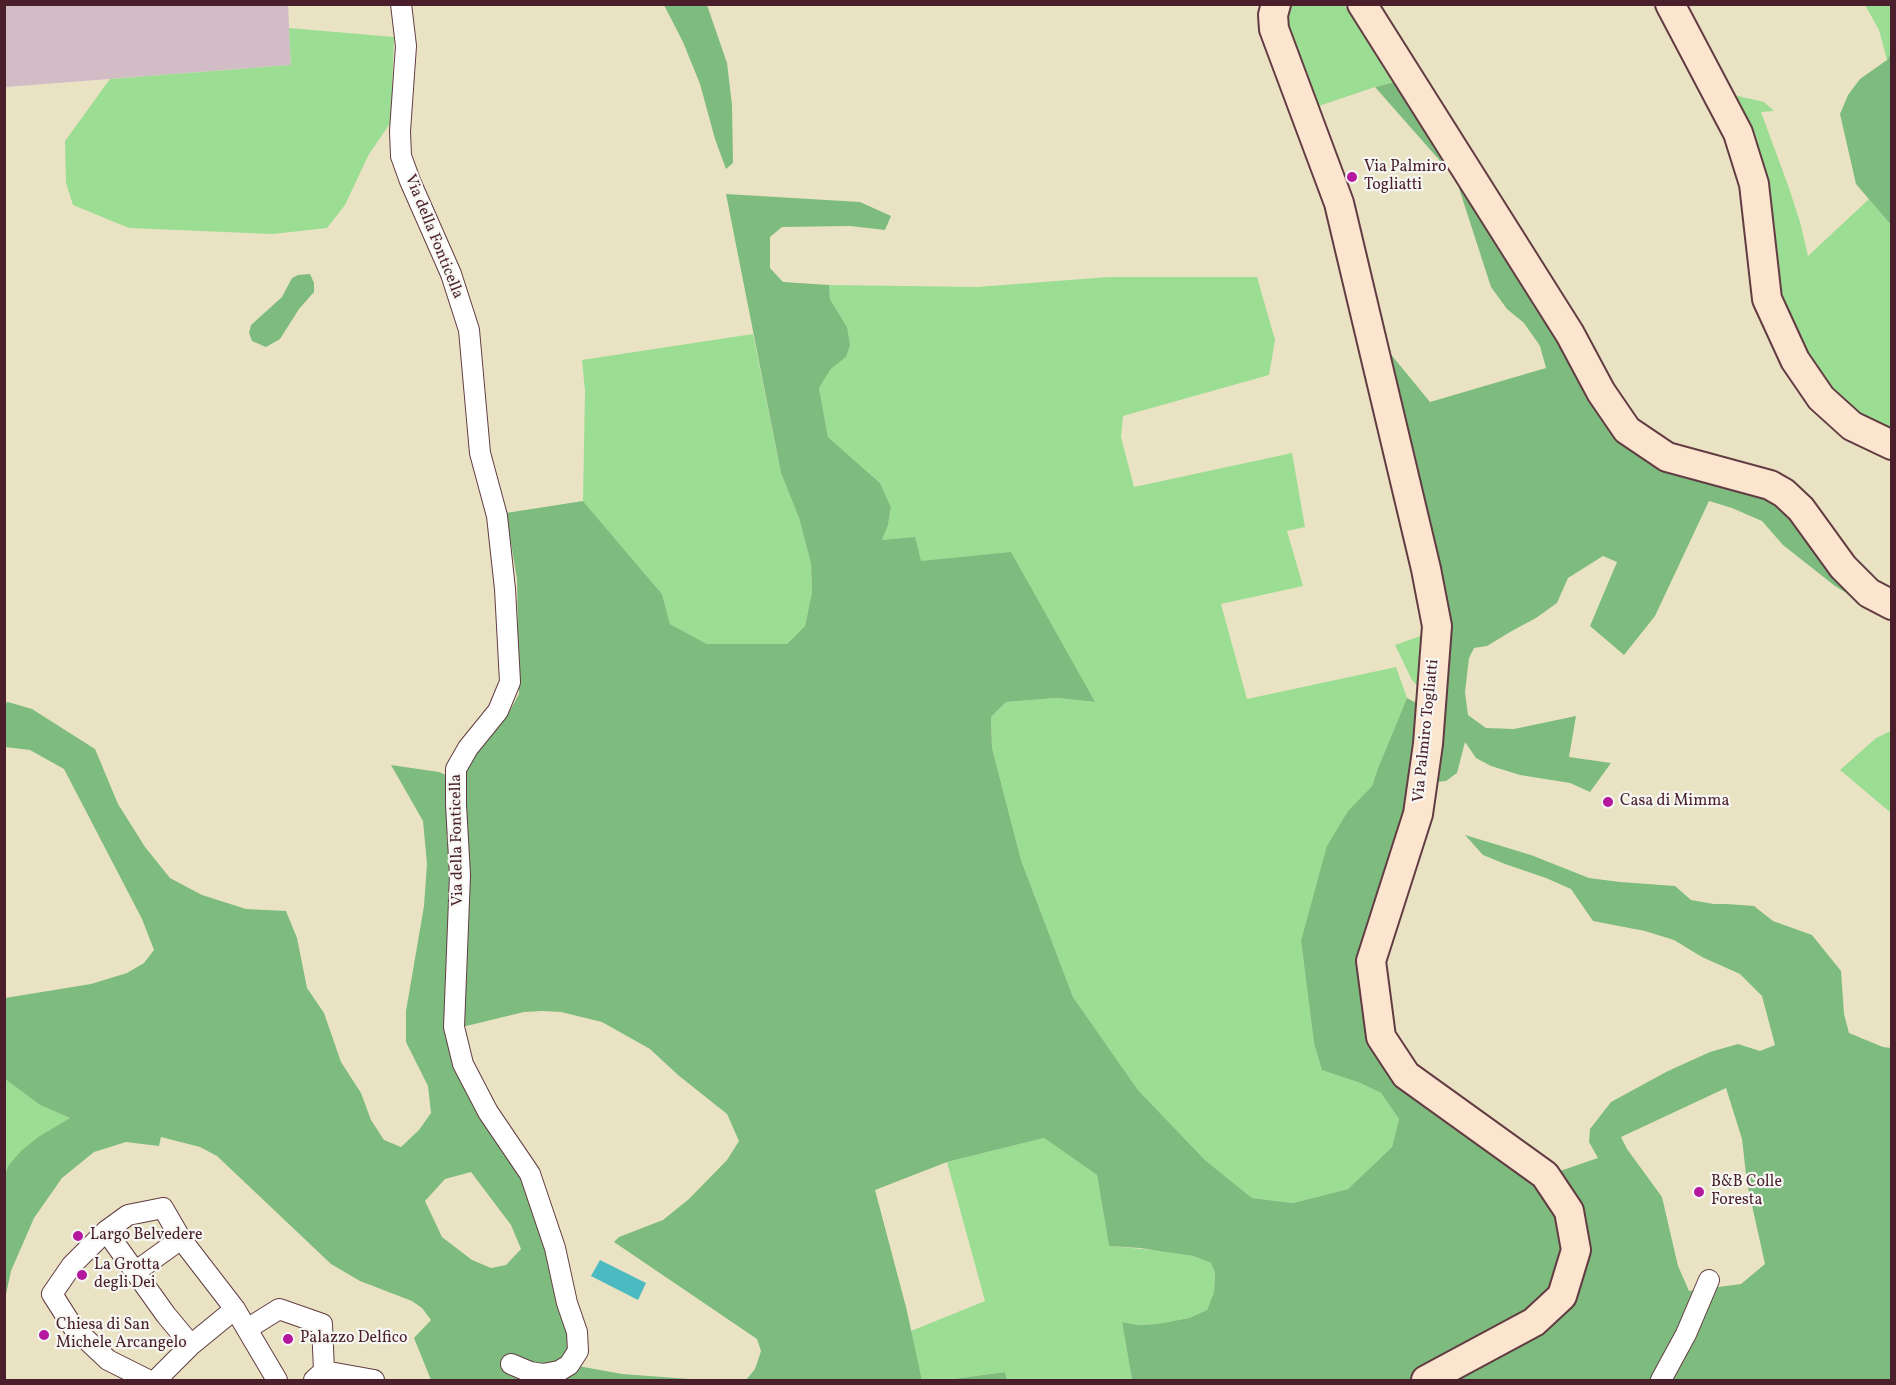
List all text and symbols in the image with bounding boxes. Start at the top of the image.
place label: Via Palmiro Togliatti [1364,158,1446,196]
marker: Via Palmiro Togliatti [1345,170,1359,184]
street label: Via della Fonticella [399,172,467,302]
street label: Via Palmiro Togliatti [1410,659,1444,803]
street label: Via della Fonticella [447,774,469,906]
place label: Casa di Mimma [1620,792,1729,812]
marker: Casa di Mimma [1601,795,1615,809]
place label: B&B Colle Foresta [1711,1173,1782,1211]
marker: B&B Colle Foresta [1692,1185,1706,1199]
place label: Largo Belvedere [90,1226,203,1246]
marker: Largo Belvedere [71,1229,85,1243]
place label: La Grotta degli Dei [94,1256,160,1294]
marker: La Grotta degli Dei [75,1268,89,1282]
place label: Chiesa di San Michele Arcangelo [56,1316,187,1354]
marker: Chiesa di San Michele Arcangelo [37,1328,51,1342]
place label: Palazzo Delfico [300,1329,408,1349]
marker: Palazzo Delfico [281,1332,295,1346]

